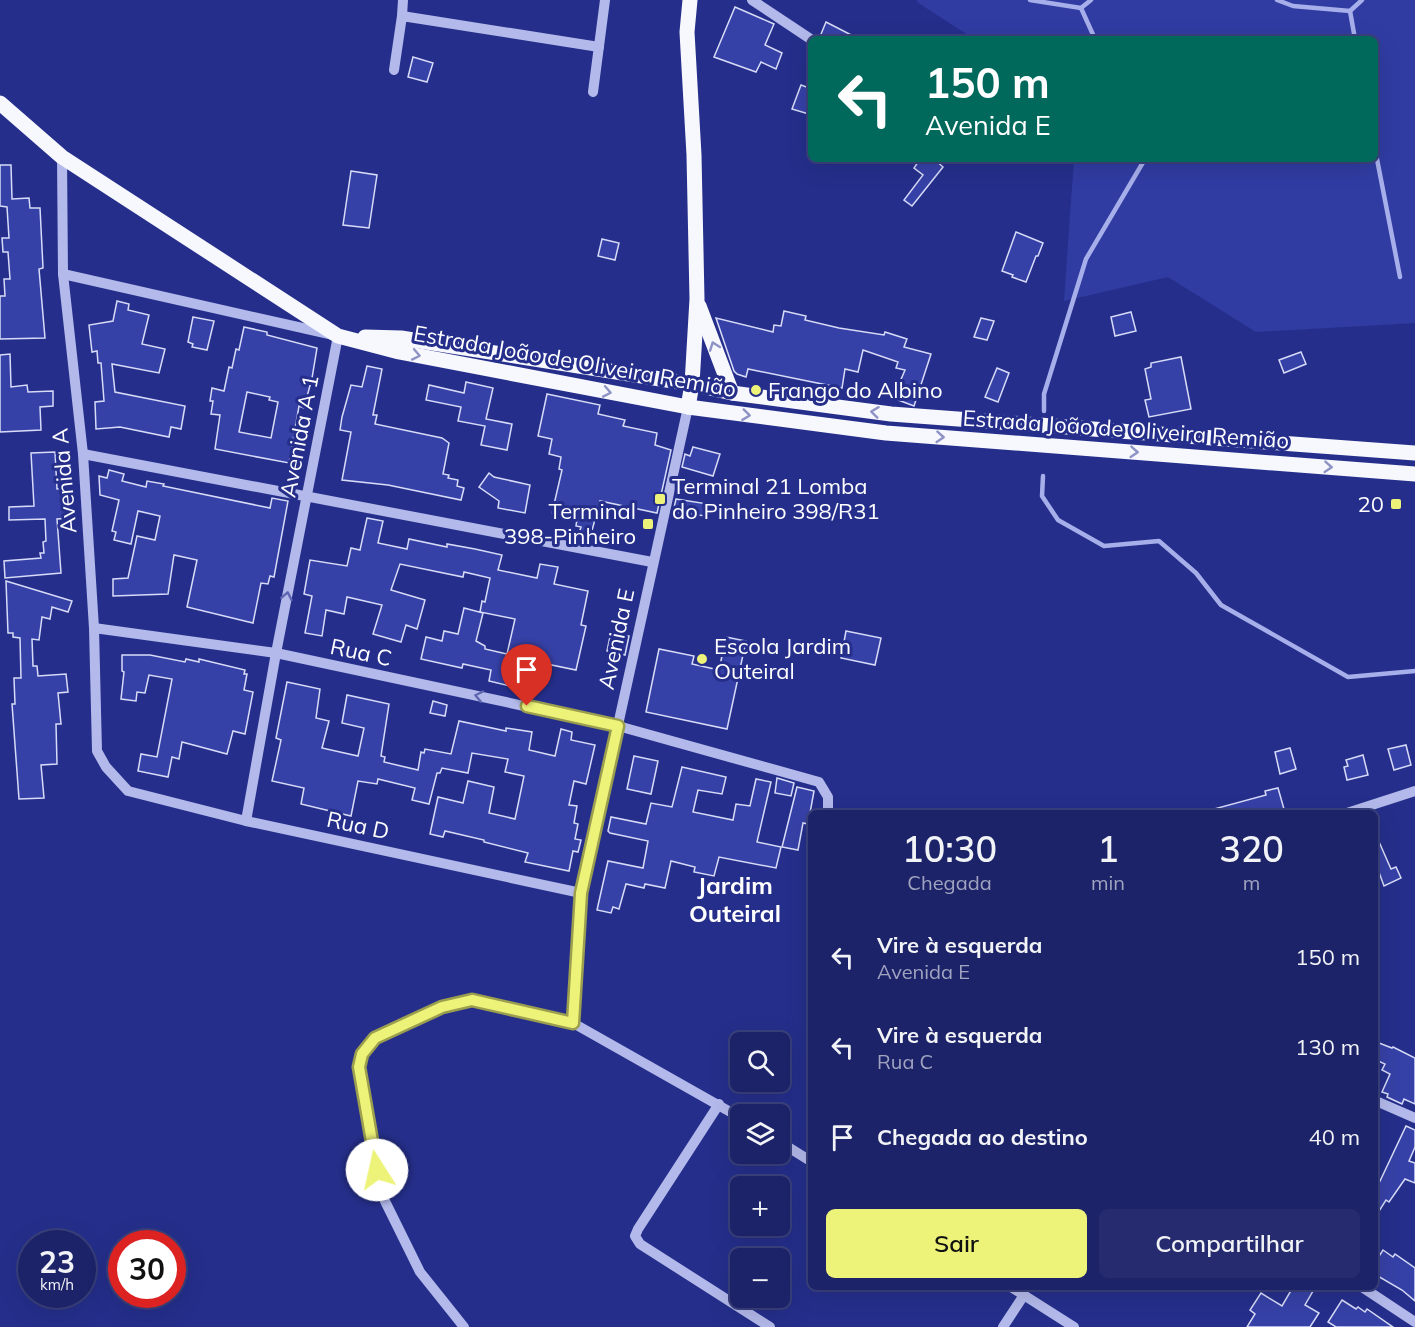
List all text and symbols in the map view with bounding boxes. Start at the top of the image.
text: 150 m [925,56,1050,109]
icon: left [826,60,904,138]
text: Avenida E [925,108,1051,142]
street label: Estrada João de Oliveira Remião [412,319,738,403]
one-way arrow [709,342,722,352]
one-way arrow [410,348,420,361]
street label: Avenida A 1 [273,372,325,500]
place label: Frango do Albino [768,376,942,404]
marker: Frango do Albino [749,383,763,397]
one-way arrow [602,385,612,398]
street label: Estrada João de Oliveira Remião [962,404,1290,454]
one-way arrow [870,406,880,419]
one-way arrow [741,408,751,420]
street label: Avenida A [45,427,83,535]
one-way arrow [935,430,944,443]
one-way arrow [1129,445,1139,458]
one-way arrow [1324,460,1333,473]
place label: Terminal 21 Lomba do Pinheiro 398/R31 [672,472,880,525]
place label: 20 [1358,490,1384,518]
marker: Terminal 21 Lomba do Pinheiro 398/R31 [653,492,667,506]
place label: Terminal 398-Pinheiro [504,497,636,550]
marker: 20 [1389,497,1403,511]
marker: Terminal 398-Pinheiro [641,517,655,531]
street label: Avenida E [592,586,640,692]
one-way arrow [280,591,293,601]
street label: Rua C [328,632,394,672]
place label: Escola Jardim Outeiral [714,632,851,685]
pin [501,644,552,706]
marker: Escola Jardim Outeiral [695,652,709,666]
icon: arrive [510,653,543,686]
one-way arrow [474,690,484,703]
street label: Rua D [324,805,392,845]
text: 10:30 [902,826,997,871]
text: 1 [1097,826,1119,871]
text: 320 [1219,826,1284,871]
district label: Jardim Outeiral [689,870,781,928]
text: Chegada [907,870,992,895]
text: min [1091,870,1125,895]
text: m [1243,870,1260,895]
text: Vire à esquerda [877,931,1042,959]
icon: left [826,941,859,974]
text: 150 m [1295,943,1360,971]
text: Avenida E [877,959,970,984]
text: Vire à esquerda [877,1021,1042,1049]
icon: left [826,1031,859,1064]
map controls [730,1032,790,1308]
button: search [730,1032,790,1092]
text: 130 m [1295,1033,1360,1061]
text: Rua C [877,1049,933,1074]
button: layers [730,1104,790,1164]
icon: arrive [826,1121,859,1154]
text: Chegada ao destino [877,1123,1088,1151]
text: 40 m [1309,1123,1360,1151]
position arrow [345,1138,409,1202]
button: + [730,1176,790,1236]
button: Sair [826,1209,1087,1278]
button: Compartilhar [1099,1209,1360,1278]
speed limit sign: 30 [108,1230,186,1308]
text: 23 [39,1243,75,1281]
button: − [730,1248,790,1308]
text: km/h [40,1275,74,1294]

